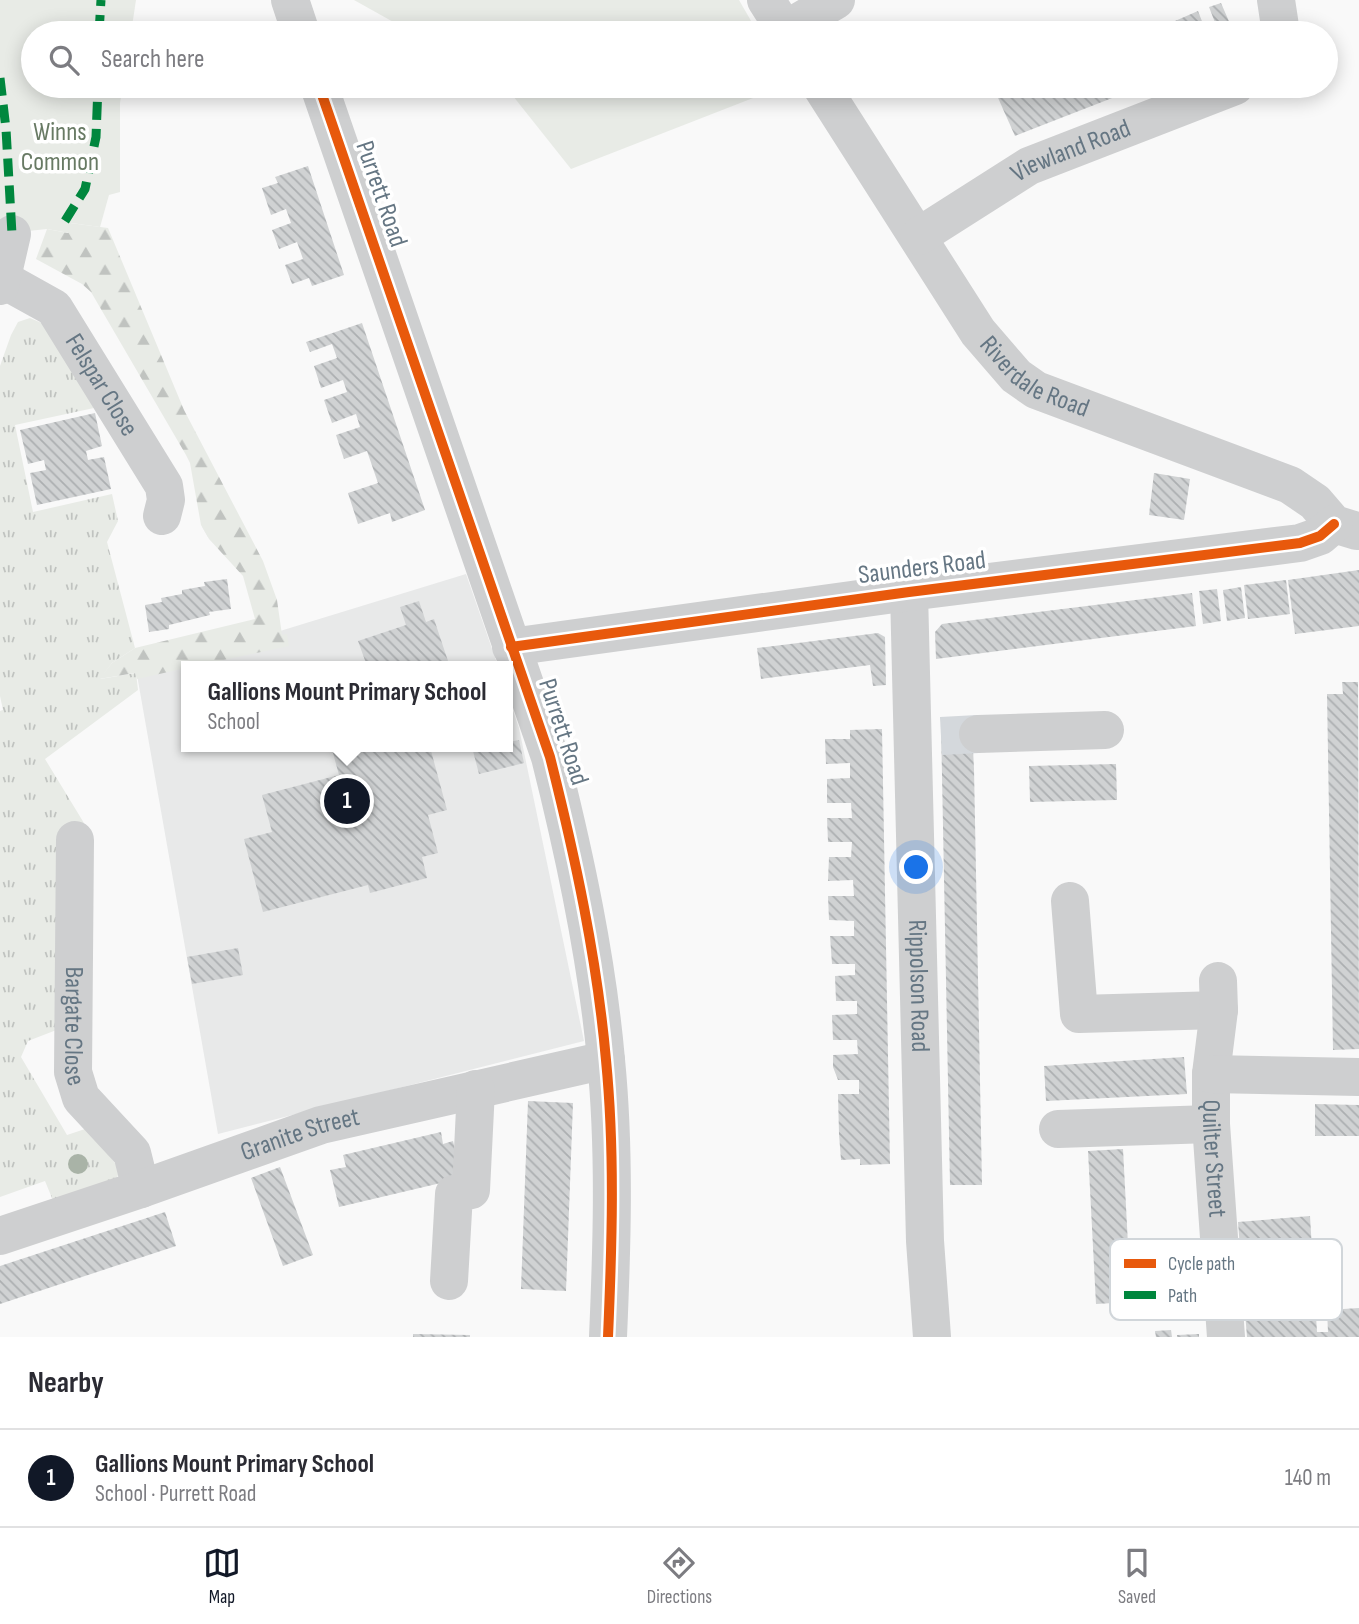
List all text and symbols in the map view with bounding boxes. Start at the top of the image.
search box [21,21,1338,98]
icon: search [45,41,83,79]
text: Search here [101,44,204,75]
street label: Viewland Road [1005,113,1135,189]
park label: Winns Common [21,117,99,178]
street label: Purrett Road [348,137,414,251]
street label: Felspar Close [58,328,145,442]
street label: Riverdale Road [973,330,1093,424]
street label: Saunders Road [856,545,988,591]
popup [181,661,513,752]
street label: Purrett Road [531,675,595,789]
text: Gallions Mount Primary School [208,677,487,708]
text: School [208,708,260,736]
pin: 1 [324,775,370,827]
your location [899,850,933,884]
street label: Rippolson Road [902,919,936,1053]
street label: Bargate Close [57,966,92,1089]
street label: Quilter Street [1195,1099,1233,1218]
street label: Granite Street [236,1101,363,1168]
legend [1110,1239,1342,1320]
text: Cycle path [1168,1253,1235,1276]
text: Path [1168,1285,1197,1308]
text: Nearby [28,1365,104,1401]
text: Gallions Mount Primary School [95,1449,374,1480]
text: 1 [46,1464,56,1492]
text: 140 m [1285,1464,1331,1492]
text: School · Purrett Road [95,1480,256,1508]
tab: Map [203,1544,241,1609]
tab: Directions [647,1544,712,1609]
tab: Saved [1118,1544,1156,1609]

